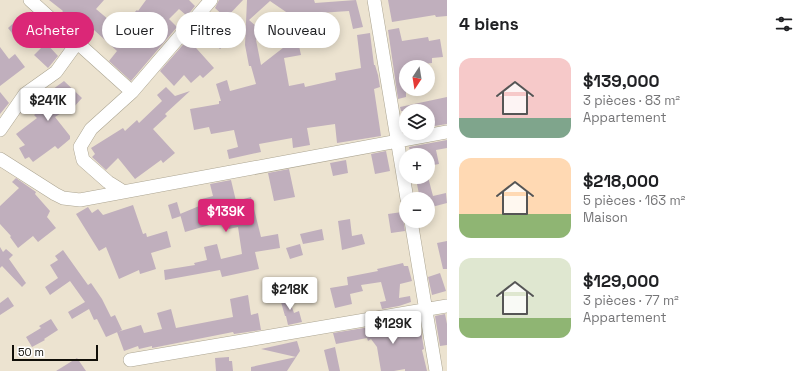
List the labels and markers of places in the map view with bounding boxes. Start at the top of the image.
pin: $241K [20,88,76,122]
pin: $139K [198,199,254,233]
pin: $218K [262,277,318,311]
pin: $129K [365,311,421,345]

